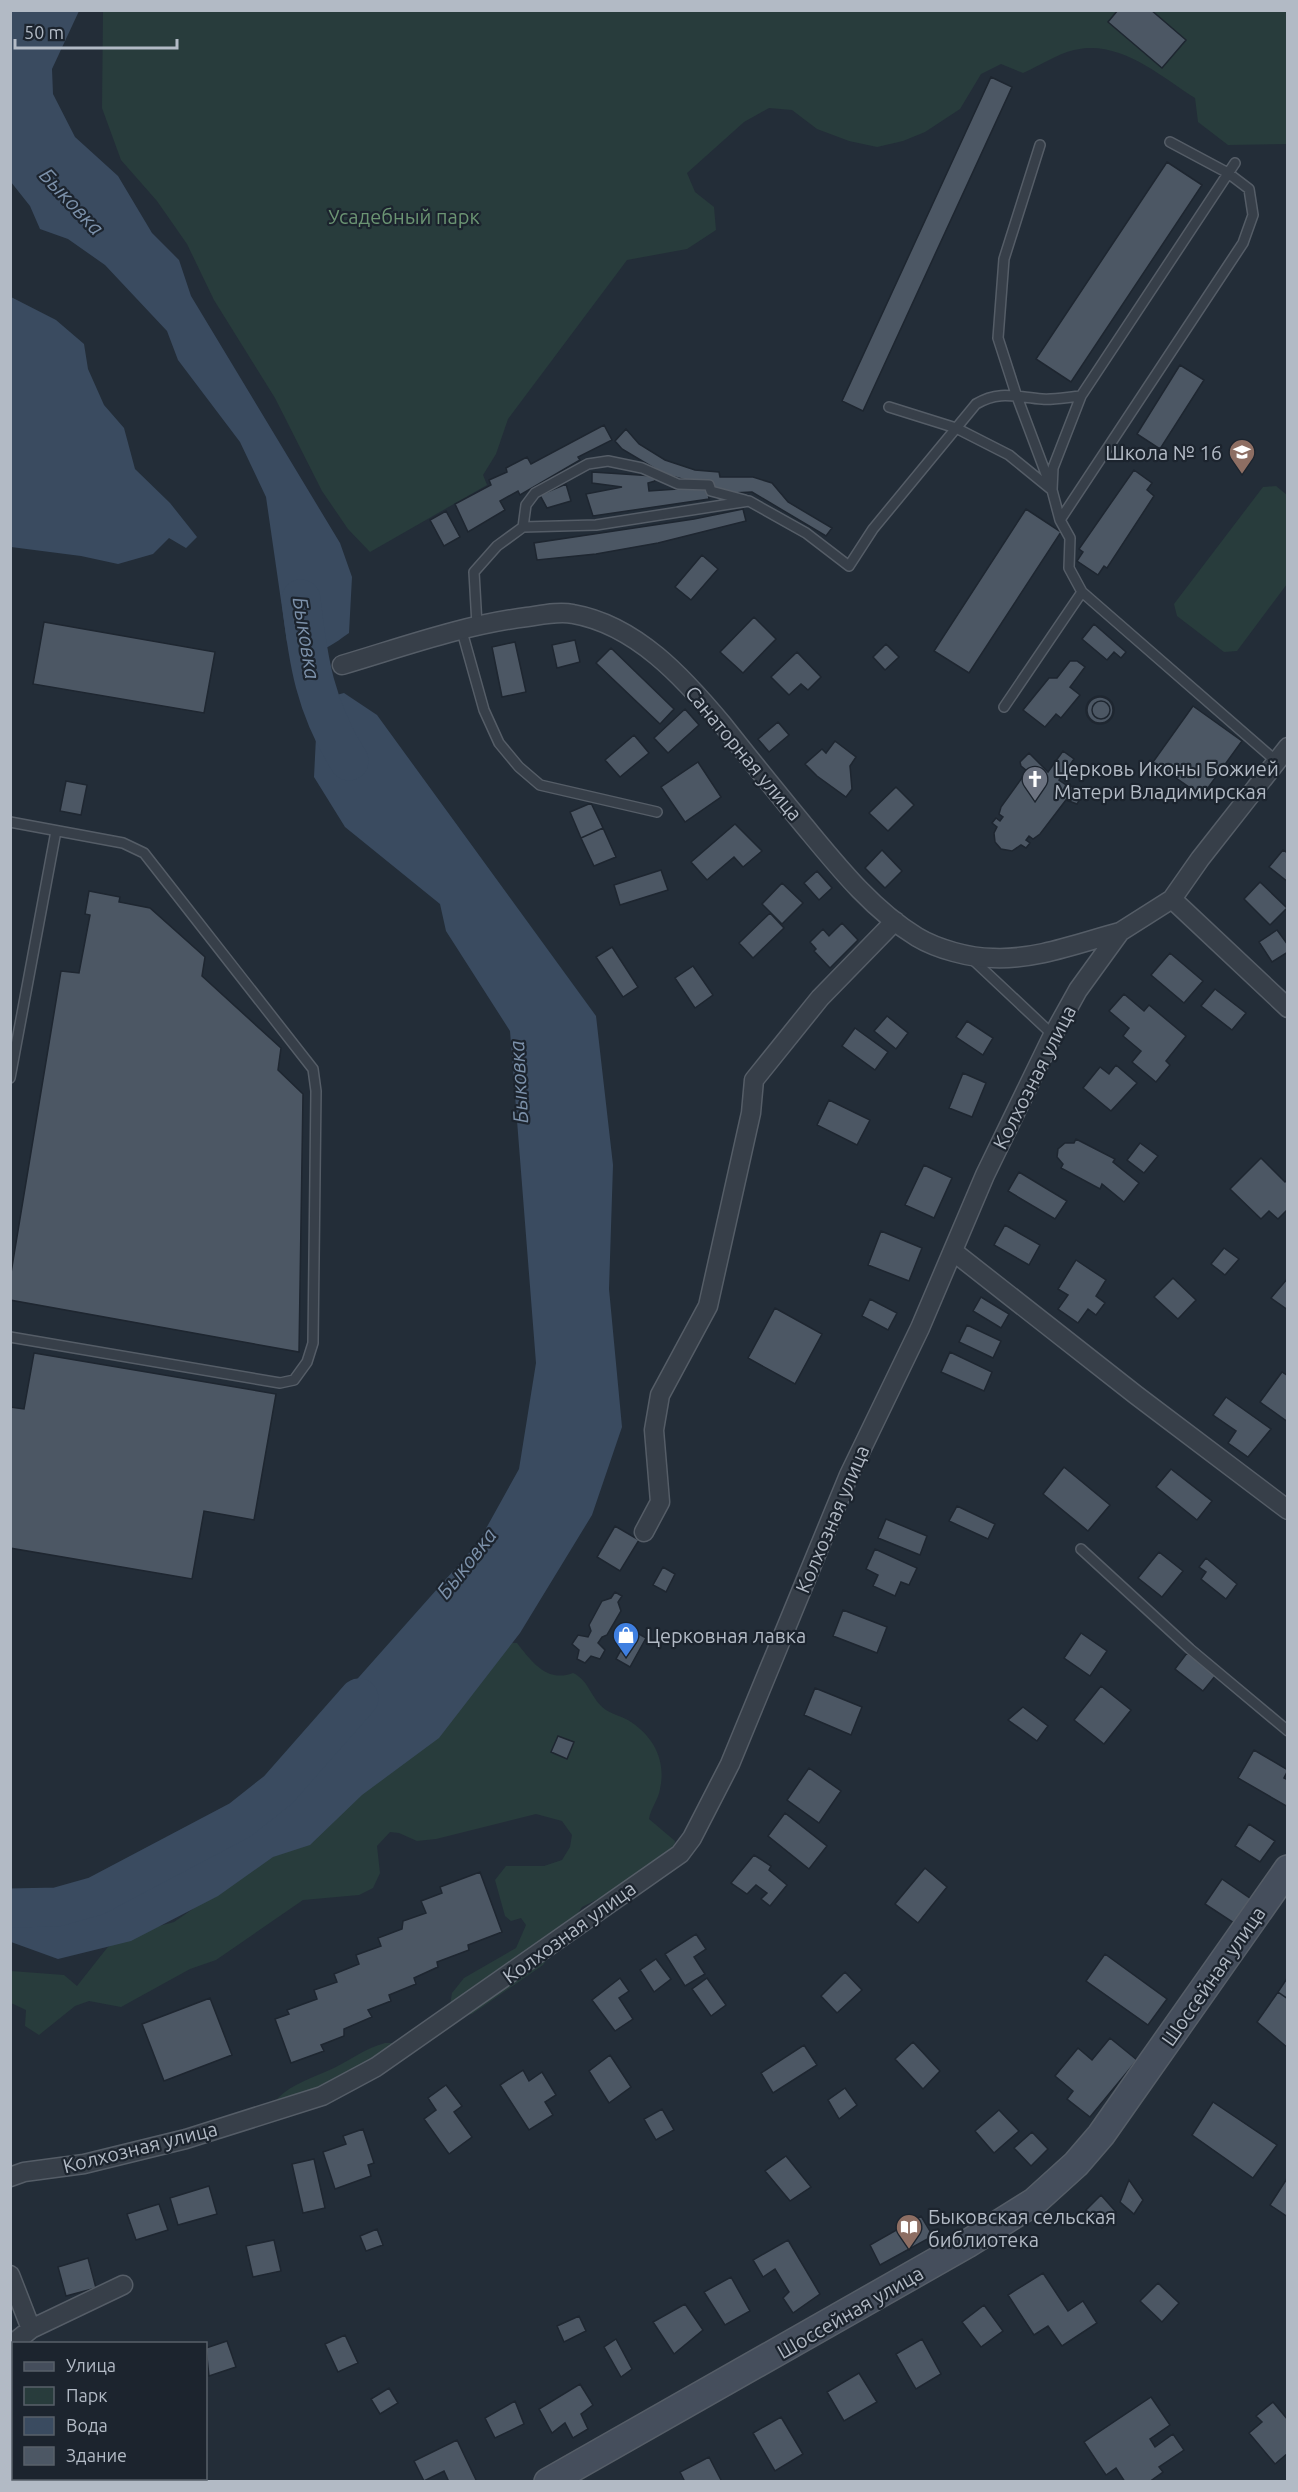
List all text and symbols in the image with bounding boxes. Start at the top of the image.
scale bar [15,12,177,50]
text: 50 m [24,22,64,42]
water label: Быковка [35,163,109,239]
park label: Усадебный парк [328,205,480,228]
school or university icon: Школа № 16 [1227,437,1257,475]
place label: Школа № 16 [1105,441,1222,464]
water label: Быковка [289,595,325,681]
street label: Санаторная улица [681,681,807,825]
place label: Церковь Иконы Божией Матери Владимирская [1054,757,1279,803]
church icon: Церковь Иконы Божией Матери Владимирская [1020,764,1050,802]
street label: Колхозная улица [988,1001,1080,1153]
water label: Быковка [504,1040,532,1124]
street label: Колхозная улица [790,1442,874,1596]
water label: Быковка [431,1523,501,1603]
shop icon: Церковная лавка [611,1620,641,1658]
place label: Церковная лавка [646,1624,806,1647]
street label: Колхозная улица [498,1876,640,1988]
street label: Шоссейная улица [1156,1902,1270,2050]
street label: Колхозная улица [60,2117,220,2177]
place label: Быковская сельская библиотека [928,2205,1116,2251]
library icon: Быковская сельская библиотека [894,2212,924,2250]
street label: Шоссейная улица [773,2261,927,2363]
legend [12,2342,207,2480]
text: Улица [66,2355,116,2375]
text: Парк [66,2385,107,2405]
text: Вода [66,2415,108,2435]
text: Здание [66,2445,127,2465]

